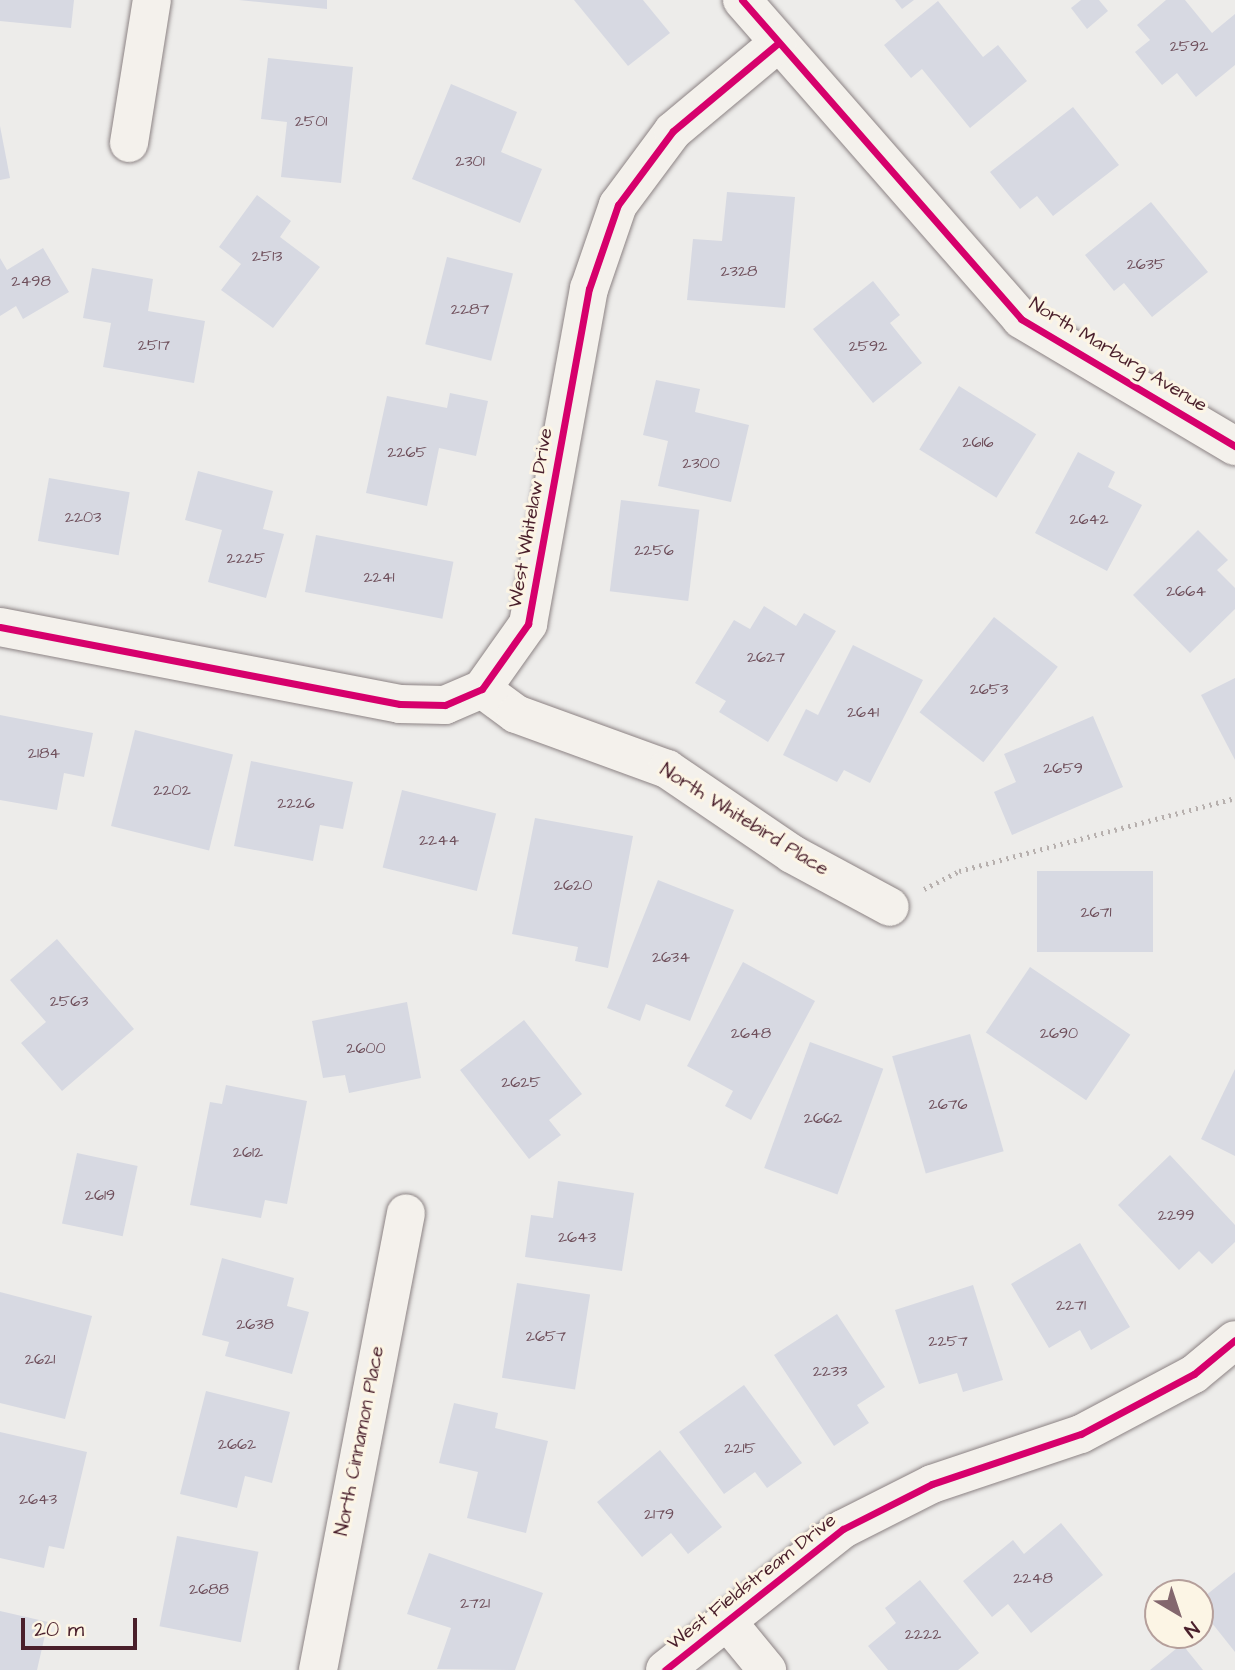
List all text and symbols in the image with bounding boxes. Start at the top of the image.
house number: 2592 [1170,36,1208,56]
house number: 2501 [295,111,327,131]
house number: 2301 [455,151,485,171]
house number: 2513 [252,246,282,266]
house number: 2635 [1127,254,1165,274]
house number: 2328 [721,261,757,281]
house number: 2498 [11,271,51,291]
street label: North Marburg Avenue [1025,293,1211,417]
house number: 2287 [451,299,489,319]
house number: 2517 [138,335,170,355]
house number: 2592 [849,336,887,356]
street label: West Whitelaw Drive [504,426,558,610]
house number: 2616 [962,432,994,452]
house number: 2265 [387,442,427,462]
house number: 2300 [682,453,720,473]
house number: 2203 [65,507,101,527]
house number: 2642 [1069,509,1109,529]
house number: 2256 [634,540,674,560]
house number: 2225 [227,548,265,568]
house number: 2241 [363,567,395,587]
house number: 2664 [1166,581,1206,601]
house number: 2627 [747,647,785,667]
house number: 2653 [970,679,1008,699]
house number: 2641 [847,702,879,722]
house number: 2184 [28,743,60,763]
house number: 2659 [1043,758,1083,778]
street label: North Whitebird Place [656,759,832,881]
house number: 2202 [153,780,191,800]
house number: 2226 [277,793,315,813]
house number: 2244 [419,830,459,850]
house number: 2620 [554,875,592,895]
house number: 2671 [1080,902,1112,922]
house number: 2634 [652,947,690,967]
house number: 2563 [50,991,88,1011]
house number: 2648 [731,1023,771,1043]
house number: 2690 [1040,1023,1078,1043]
house number: 2600 [346,1038,386,1058]
house number: 2625 [501,1072,541,1092]
house number: 2676 [928,1094,968,1114]
house number: 2662 [804,1108,842,1128]
house number: 2612 [233,1142,263,1162]
house number: 2619 [85,1185,115,1205]
house number: 2299 [1158,1205,1194,1225]
house number: 2643 [558,1227,596,1247]
house number: 2271 [1056,1295,1086,1315]
house number: 2638 [236,1314,274,1334]
house number: 2657 [526,1326,566,1346]
house number: 2257 [928,1331,968,1351]
street label: North Cinnamon Place [330,1344,390,1538]
house number: 2621 [25,1349,55,1369]
house number: 2233 [813,1361,847,1381]
house number: 2662 [218,1434,256,1454]
house number: 2215 [724,1438,756,1458]
house number: 2643 [19,1489,57,1509]
house number: 2179 [644,1504,674,1524]
street label: West Fieldstream Drive [663,1509,841,1655]
house number: 2248 [1013,1568,1053,1588]
house number: 2688 [189,1579,229,1599]
north arrow [1144,1579,1214,1649]
house number: 2721 [460,1593,490,1613]
scale bar [24,1604,140,1648]
text: 20 m [34,1615,84,1644]
text: N [1178,1615,1204,1643]
house number: 2222 [905,1624,941,1644]

